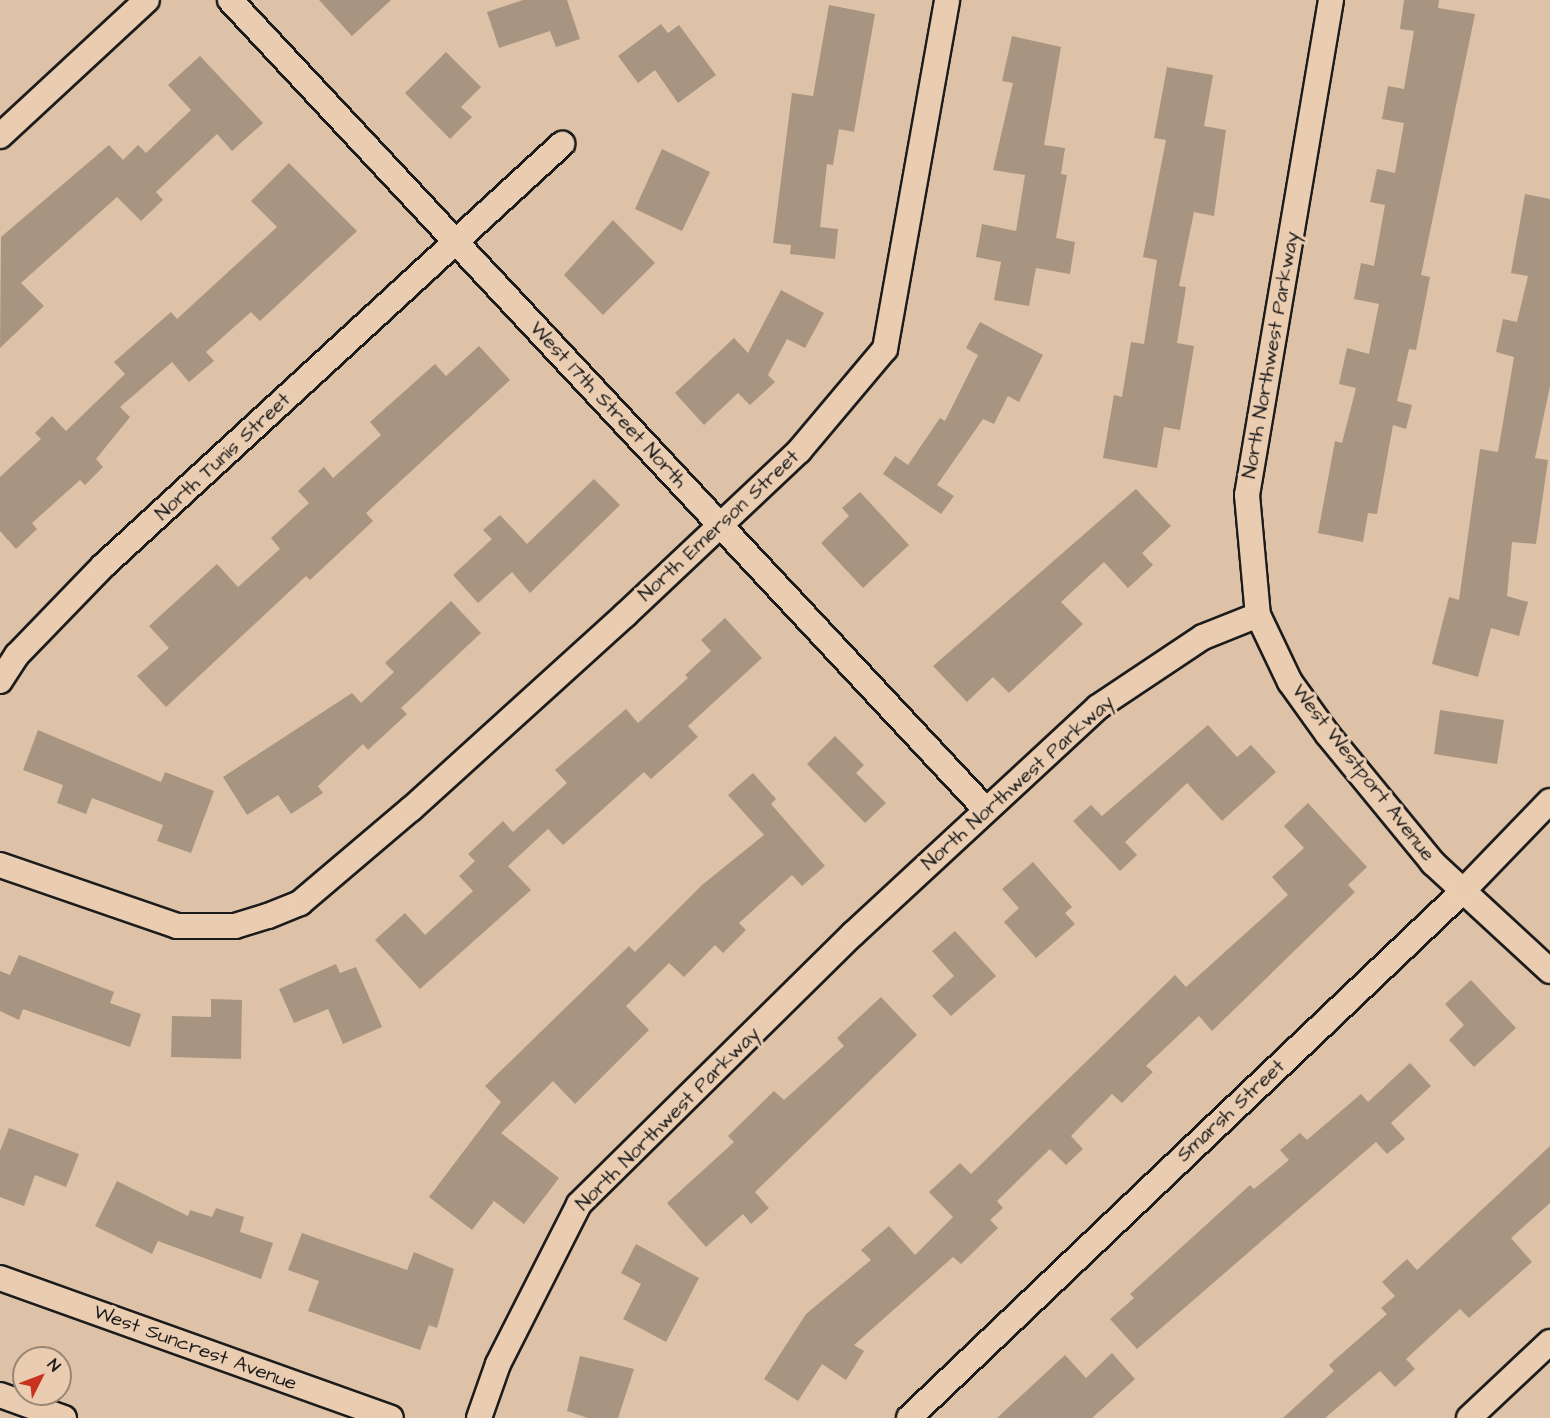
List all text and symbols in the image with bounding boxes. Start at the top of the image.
street label: North Northwest Parkway [1237,230,1305,480]
street label: West 17th Street North [524,317,692,493]
street label: North Tunis Street [150,388,296,526]
street label: North Emerson Street [634,445,804,607]
street label: West Westport Avenue [1286,680,1440,866]
street label: North Northwest Parkway [917,690,1119,876]
street label: North Northwest Parkway [571,1022,765,1216]
street label: Smarsh Street [1172,1055,1290,1167]
street label: West Suncrest Avenue [90,1300,300,1396]
north arrow [12,1346,72,1406]
text: N [42,1354,65,1376]

